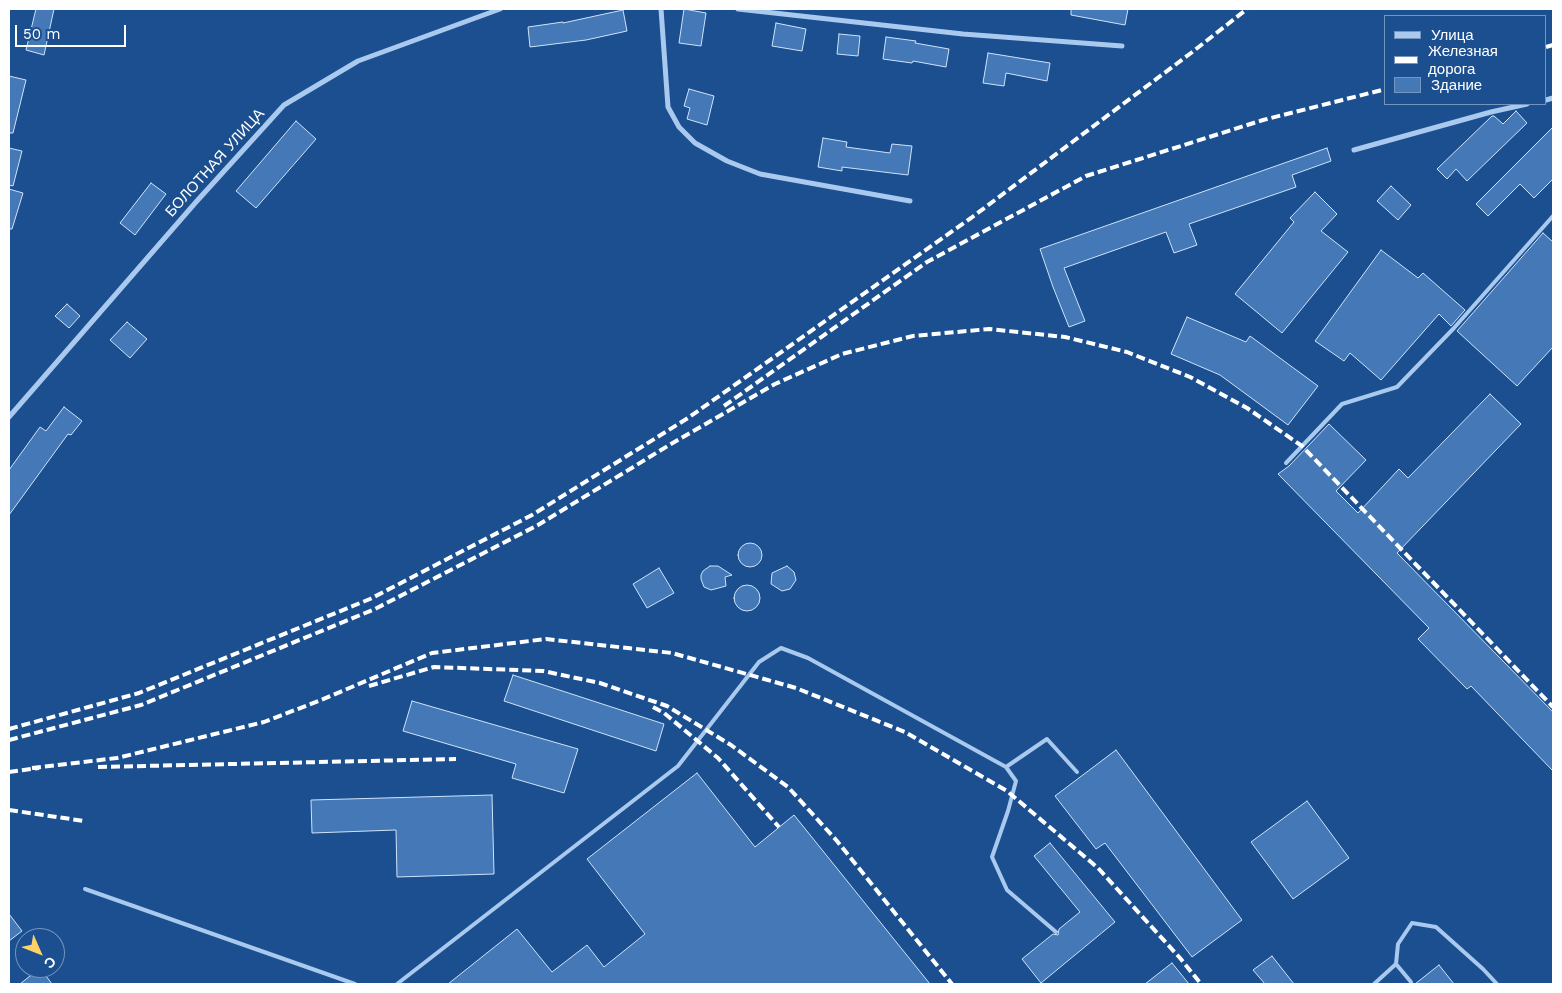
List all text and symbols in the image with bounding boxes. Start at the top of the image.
scale bar [18,15,129,47]
legend [1384,15,1547,105]
text: 50 m [23,25,60,43]
text: Улица [1431,26,1474,44]
text: Железная дорога [1428,42,1498,78]
text: Здание [1431,76,1482,94]
street label: БОЛОТНАЯ УЛИЦА [162,105,268,221]
north arrow [15,928,65,978]
text: С [41,954,59,972]

